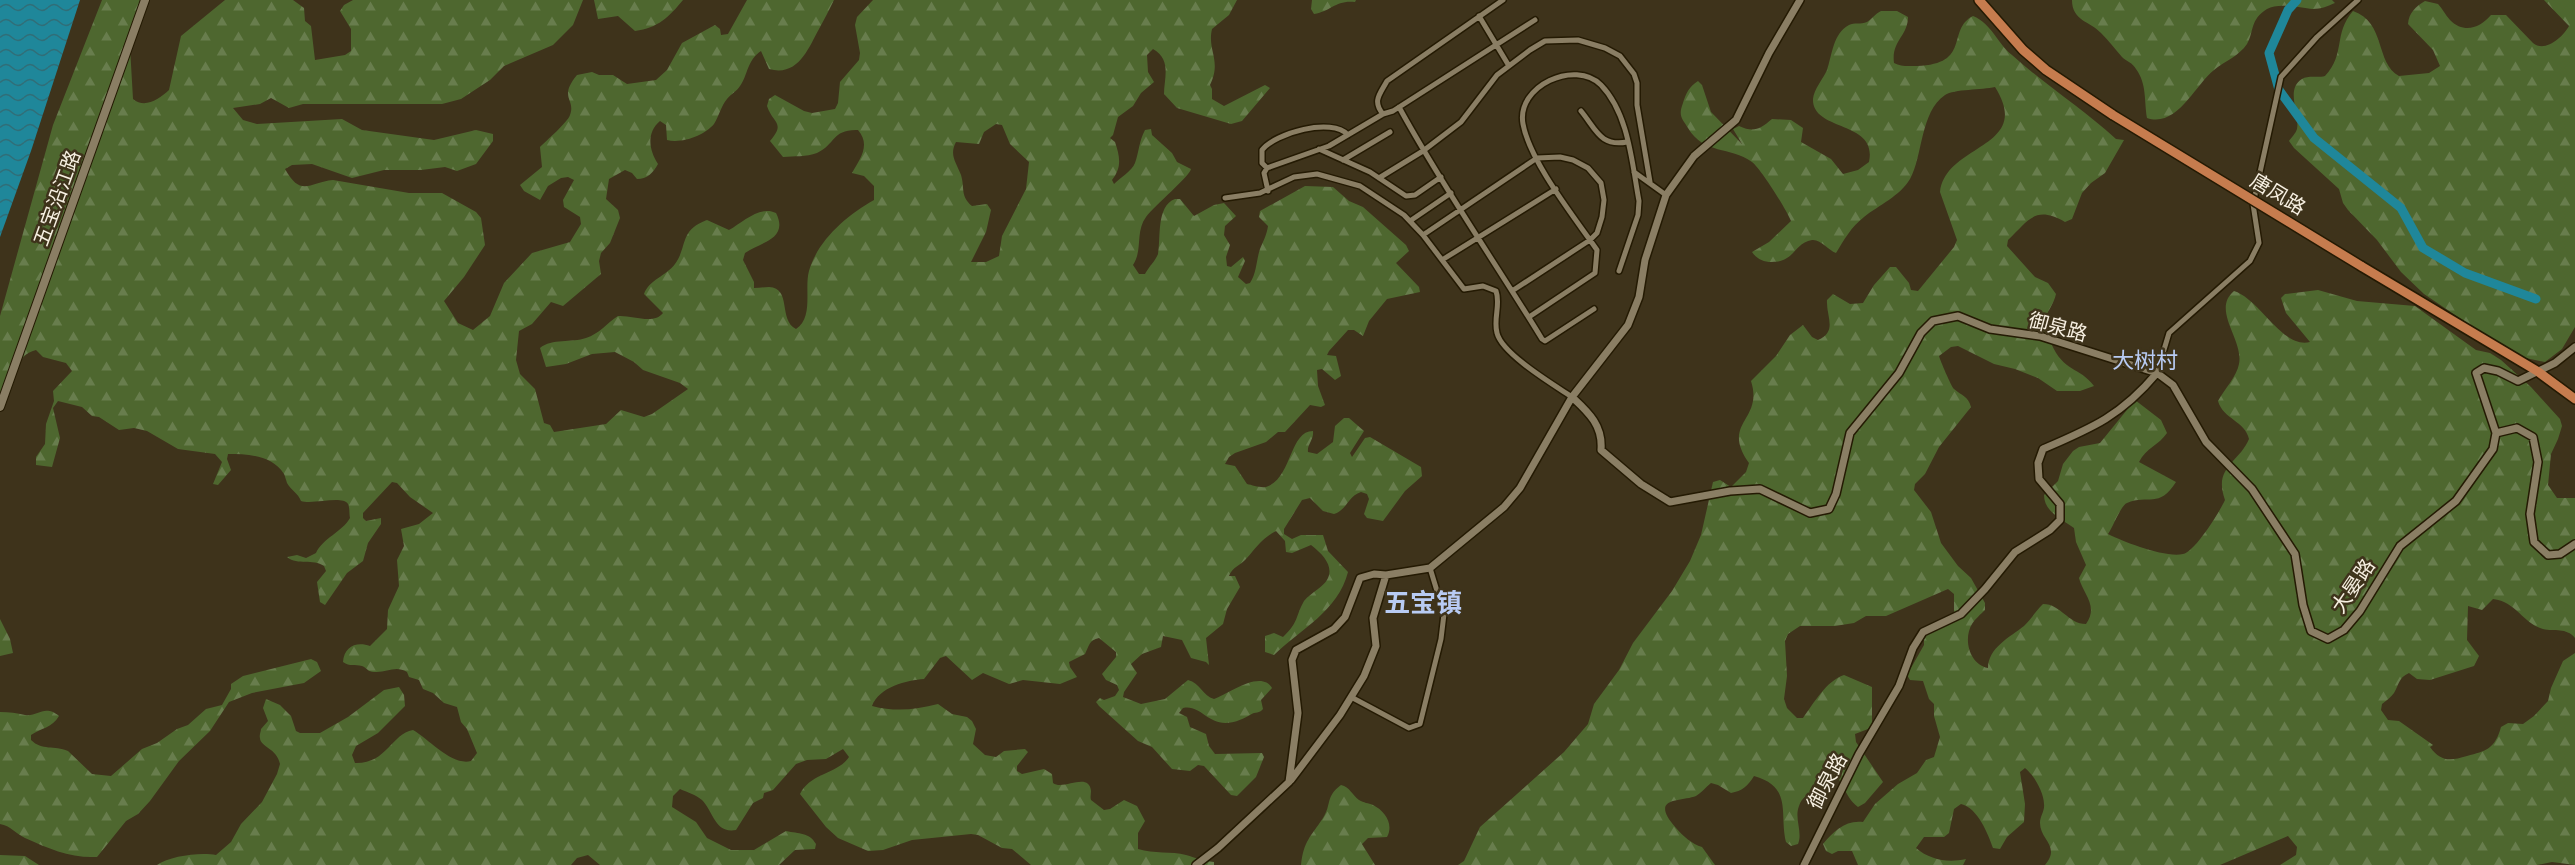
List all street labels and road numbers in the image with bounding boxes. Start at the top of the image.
street label: 五宝沿江路 [29,147,84,249]
street label: 唐凤路 [2247,168,2310,219]
street label: 御泉路 [2026,308,2090,345]
street label: 大晏路 [2326,554,2379,617]
street label: 御泉路 [1802,749,1851,813]

